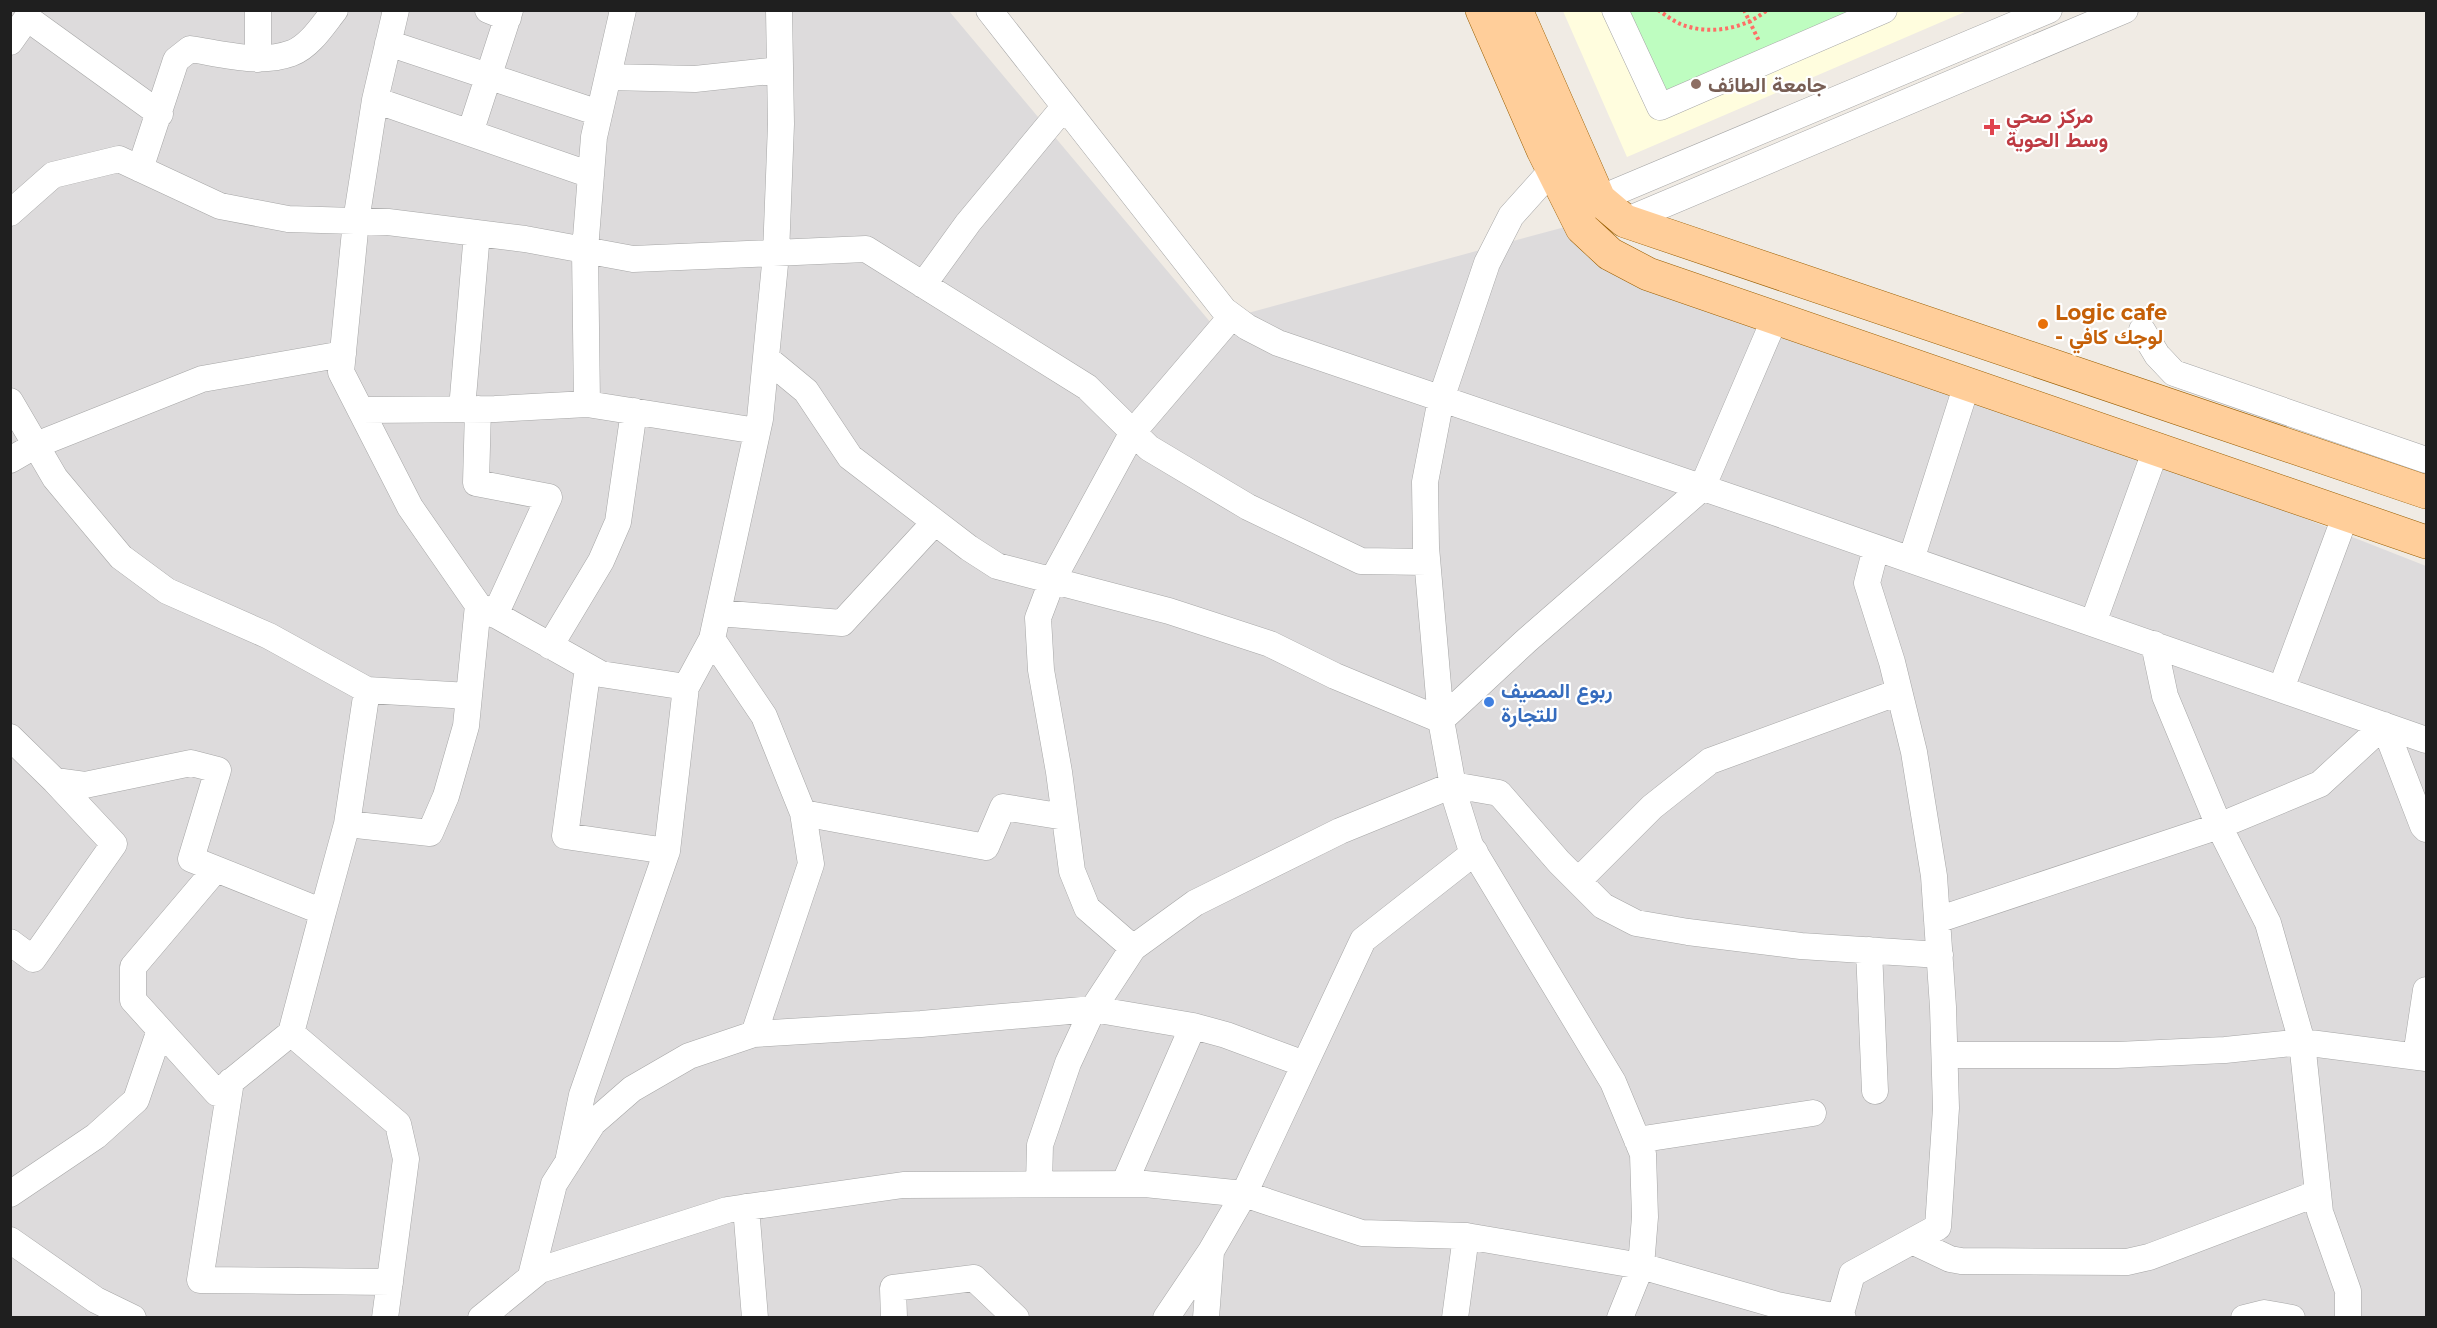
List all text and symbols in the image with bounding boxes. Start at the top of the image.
place label: جامعة الطائف [1708,72,1827,97]
marker: جامعة الطائف [1689,77,1703,91]
place label: مركز صحي وسط الحوية [2006,103,2108,153]
marker: مركز صحي وسط الحوية [1983,118,2001,136]
place label: Logic cafe - لوجك كافي [2055,300,2167,354]
marker: Logic cafe - لوجك كافي [2036,317,2050,331]
place label: ربوع المصيف للتجارة [1501,678,1613,728]
marker: ربوع المصيف للتجارة [1482,695,1496,709]

